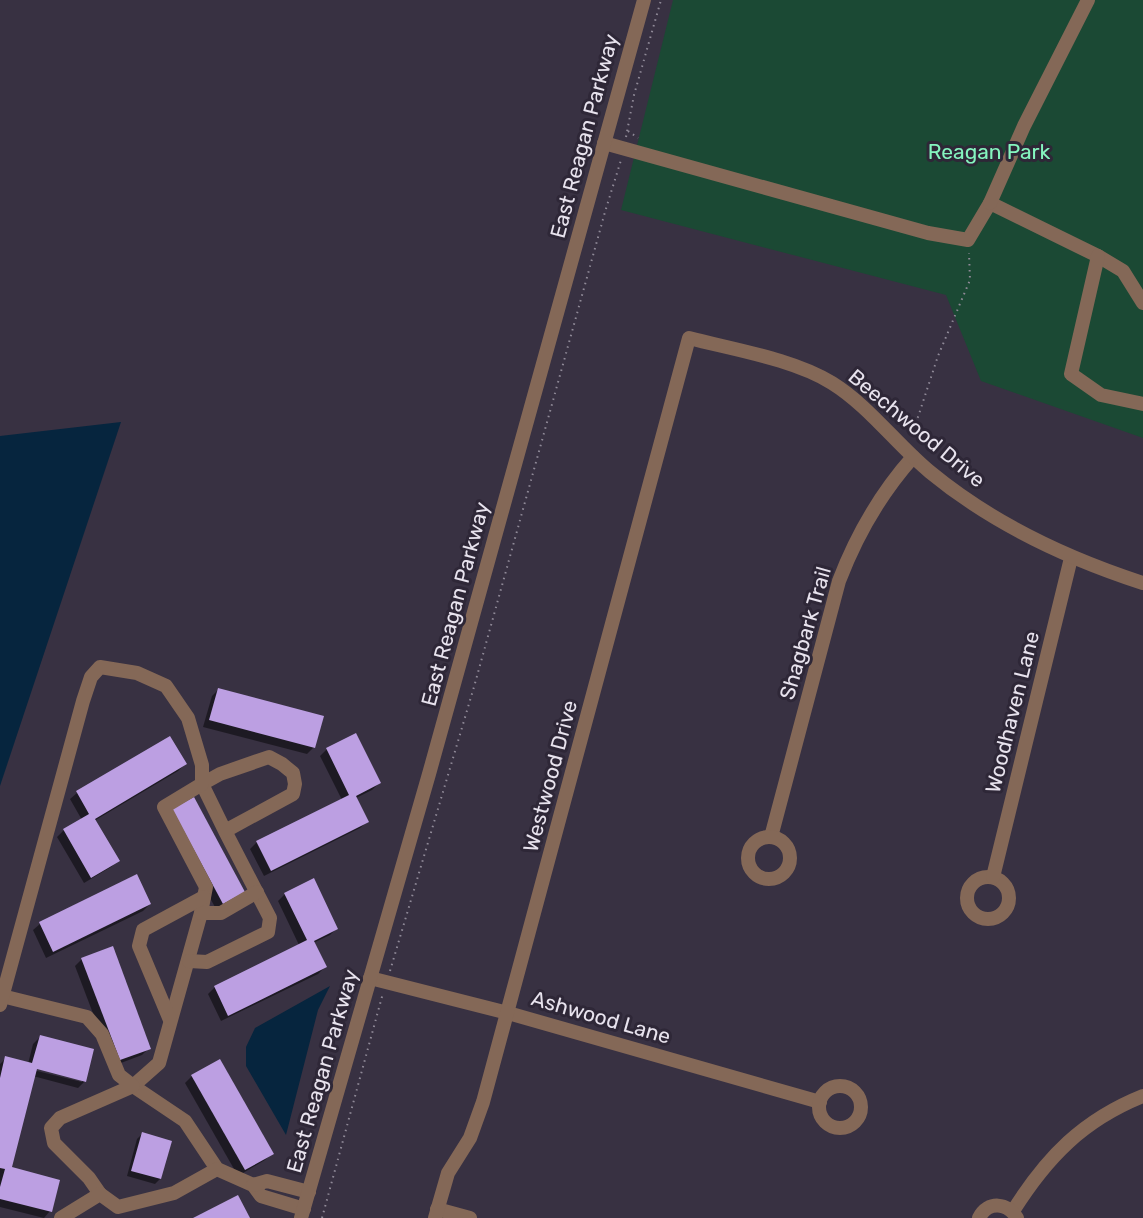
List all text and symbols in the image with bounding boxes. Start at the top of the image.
street label: East Reagan Parkway [545,31,623,241]
park label: Reagan Park [928,139,1050,164]
street label: Beechwood Drive [844,364,990,492]
street label: East Reagan Parkway [416,499,494,709]
street label: Shagbark Trail [774,564,836,702]
street label: Woodhaven Lane [980,628,1044,796]
street label: Westwood Drive [518,697,582,855]
street label: East Reagan Parkway [281,966,363,1176]
street label: Ashwood Lane [529,985,673,1049]

